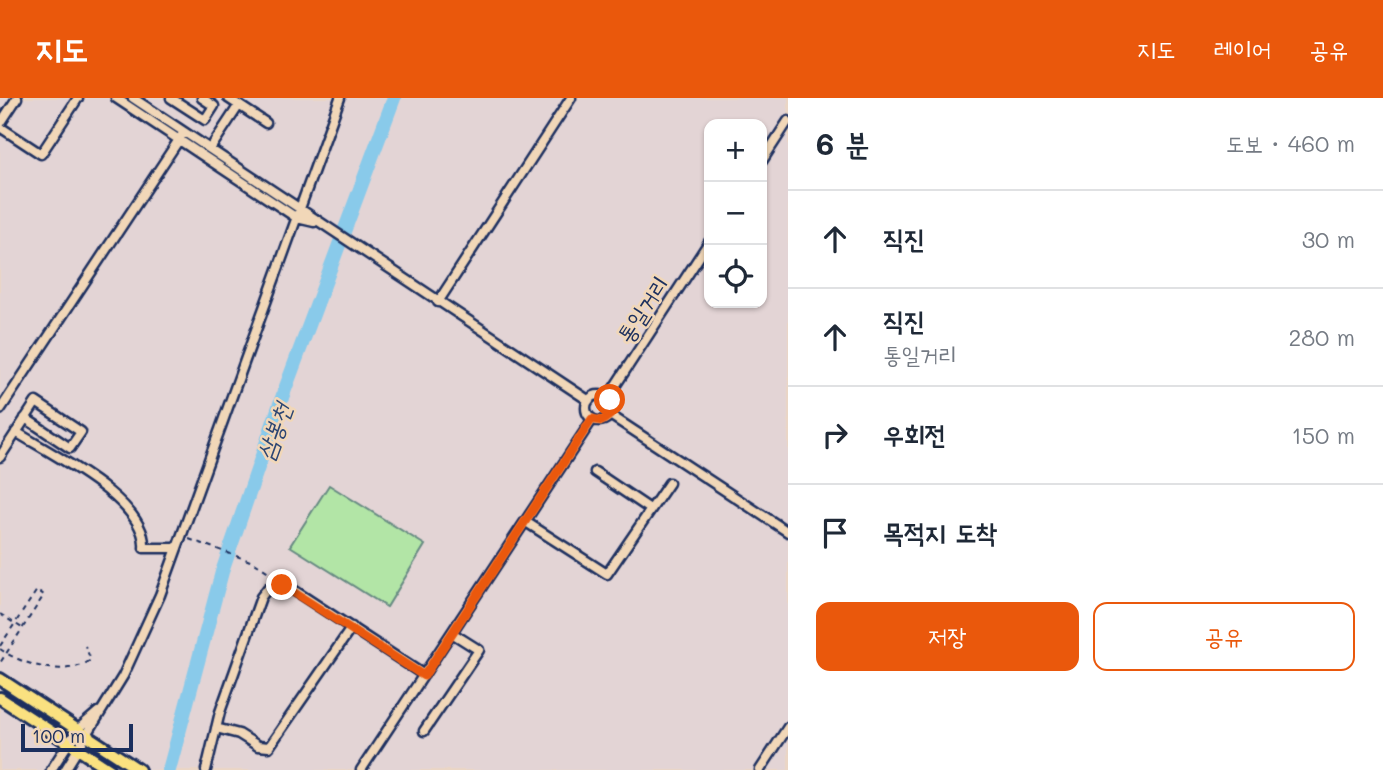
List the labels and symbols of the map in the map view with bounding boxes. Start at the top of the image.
street label: 통일거리 [609,270,675,348]
route start [594,384,625,415]
water label: 삼봉천 [249,396,298,464]
route end [266,569,297,600]
scale bar [21,721,133,753]

